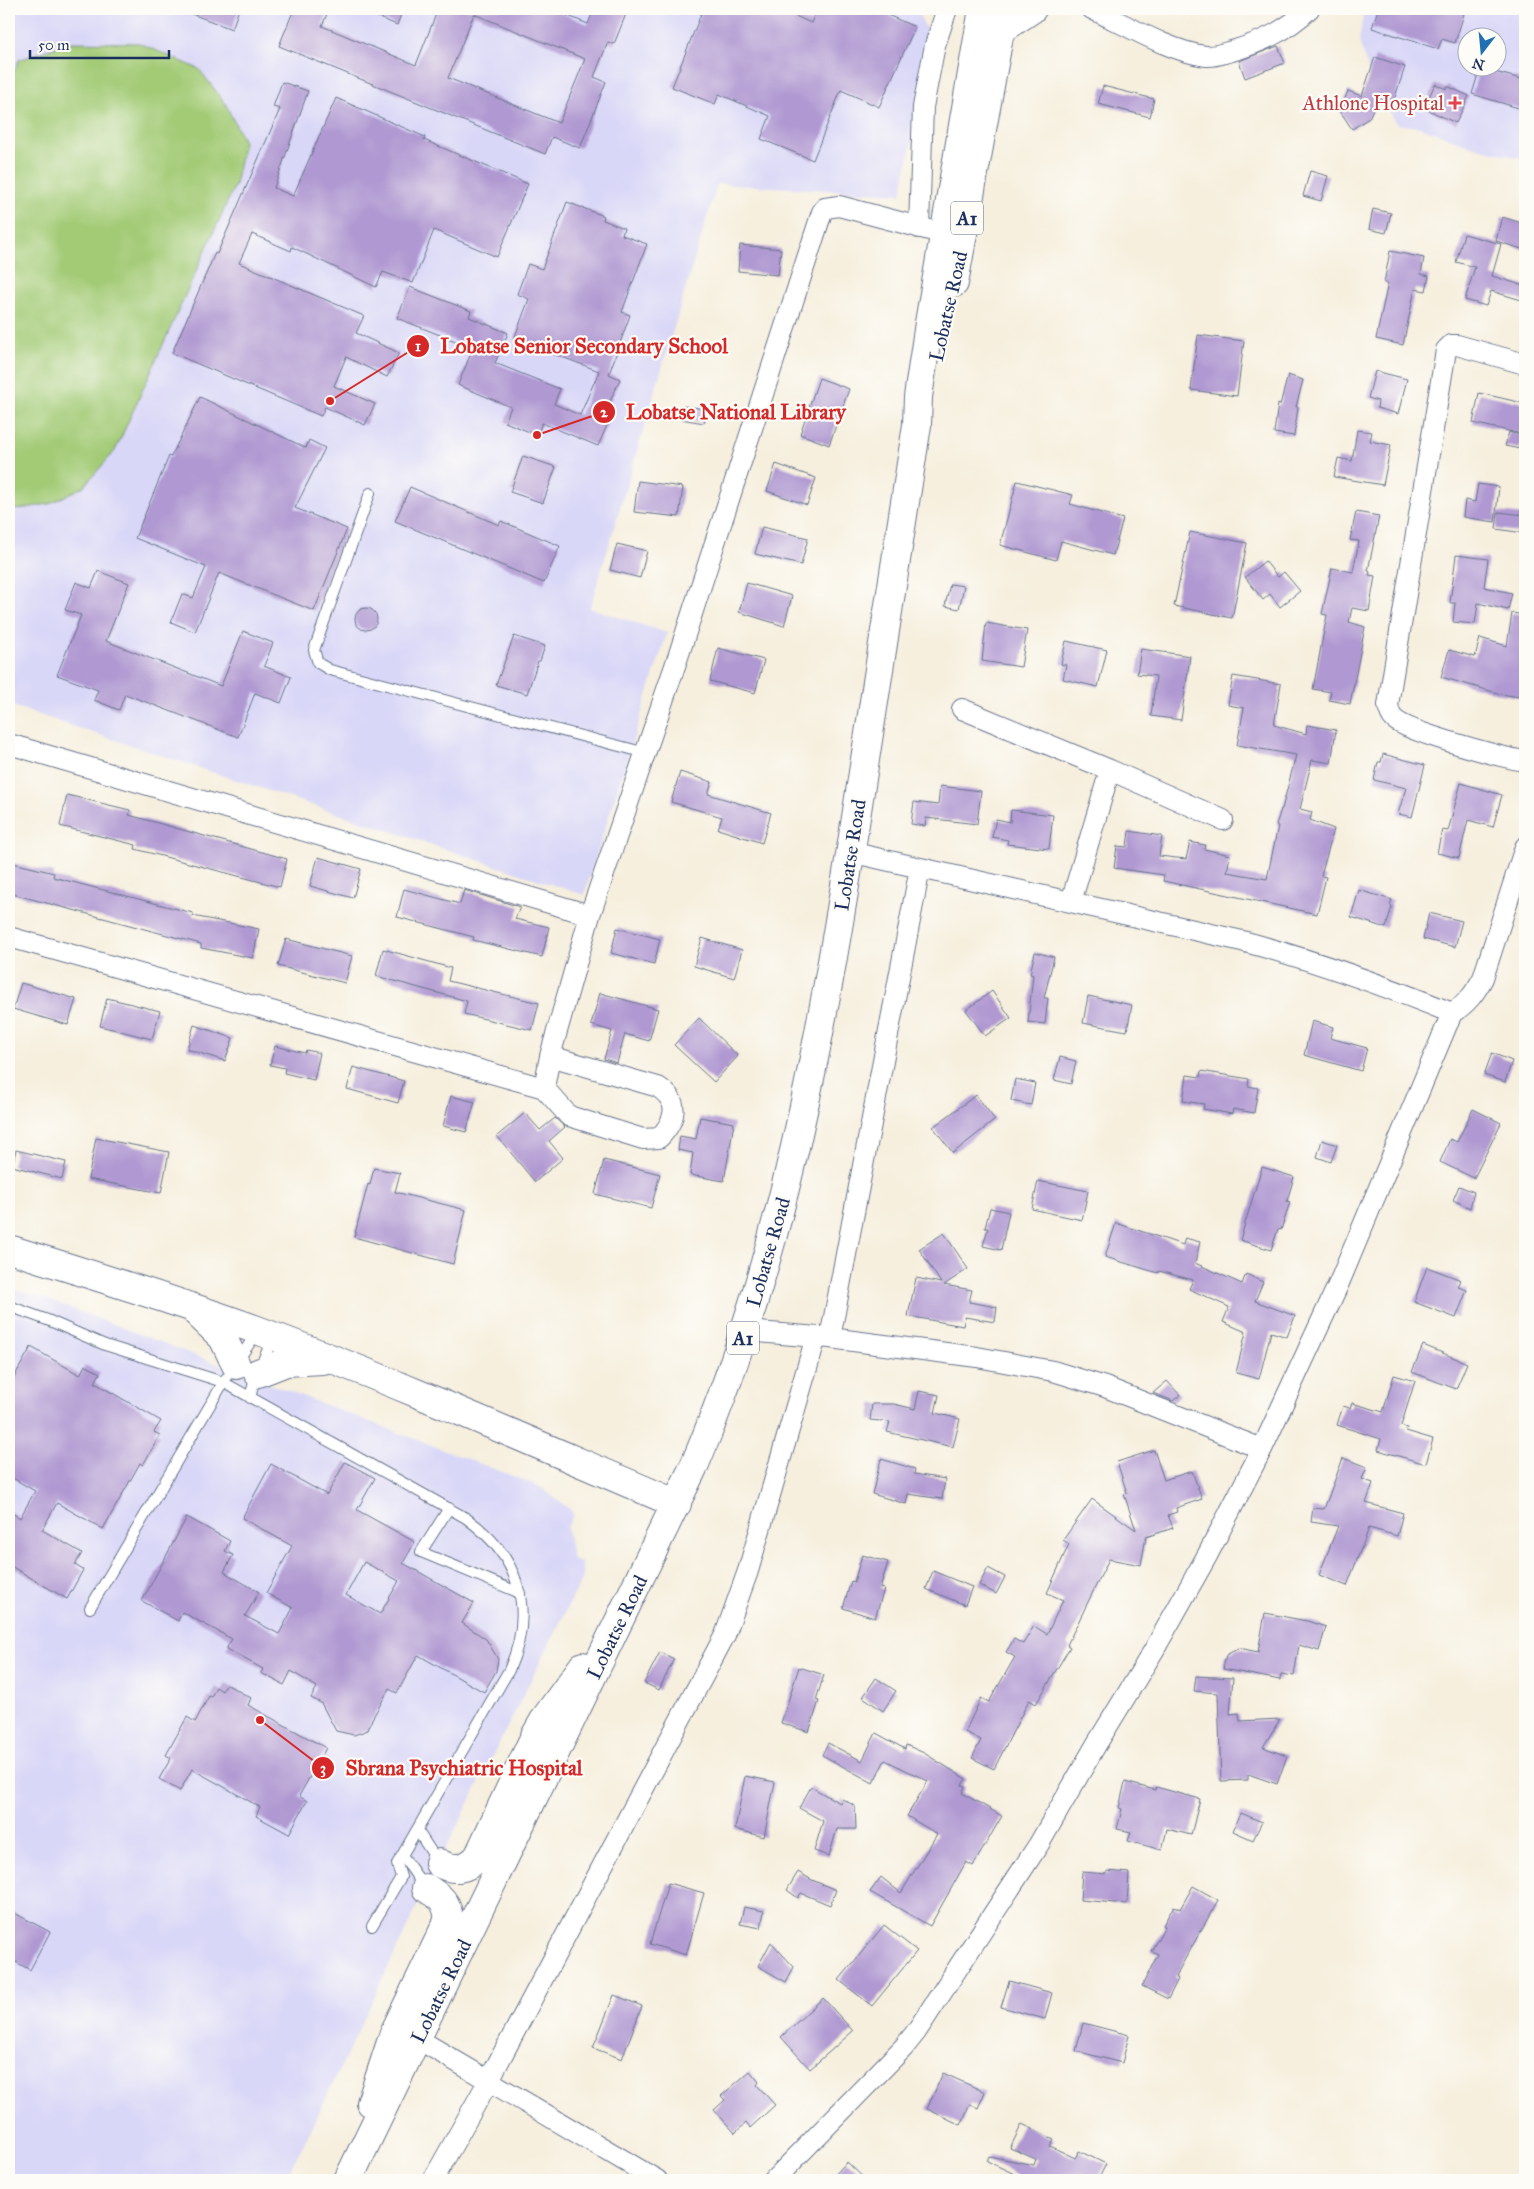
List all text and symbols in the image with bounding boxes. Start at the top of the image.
scale bar [30,28,169,60]
north arrow [1456,28,1506,78]
text: 50 m [38,36,70,54]
text: N [1470,54,1487,74]
place label: Athlone Hospital [1302,91,1445,115]
marker: Athlone Hospital [1448,96,1462,110]
road number: A1 [951,202,983,234]
street label: Lobatse Road [924,248,972,364]
callout: Lobatse Senior Secondary School [405,328,738,364]
text: Lobatse Senior Secondary School [440,333,729,359]
text: 1 [415,337,421,355]
callout: Lobatse National Library [591,394,856,430]
text: Lobatse National Library [626,399,847,425]
text: 2 [600,403,608,421]
street label: Lobatse Road [829,797,871,913]
street label: Lobatse Road [741,1194,795,1310]
road number: A1 [727,1322,759,1355]
street label: Lobatse Road [581,1571,653,1683]
callout: Sbrana Psychiatric Hospital [311,1750,593,1786]
text: Sbrana Psychiatric Hospital [346,1755,584,1781]
text: 3 [320,1759,326,1778]
street label: Lobatse Road [405,1935,477,2047]

